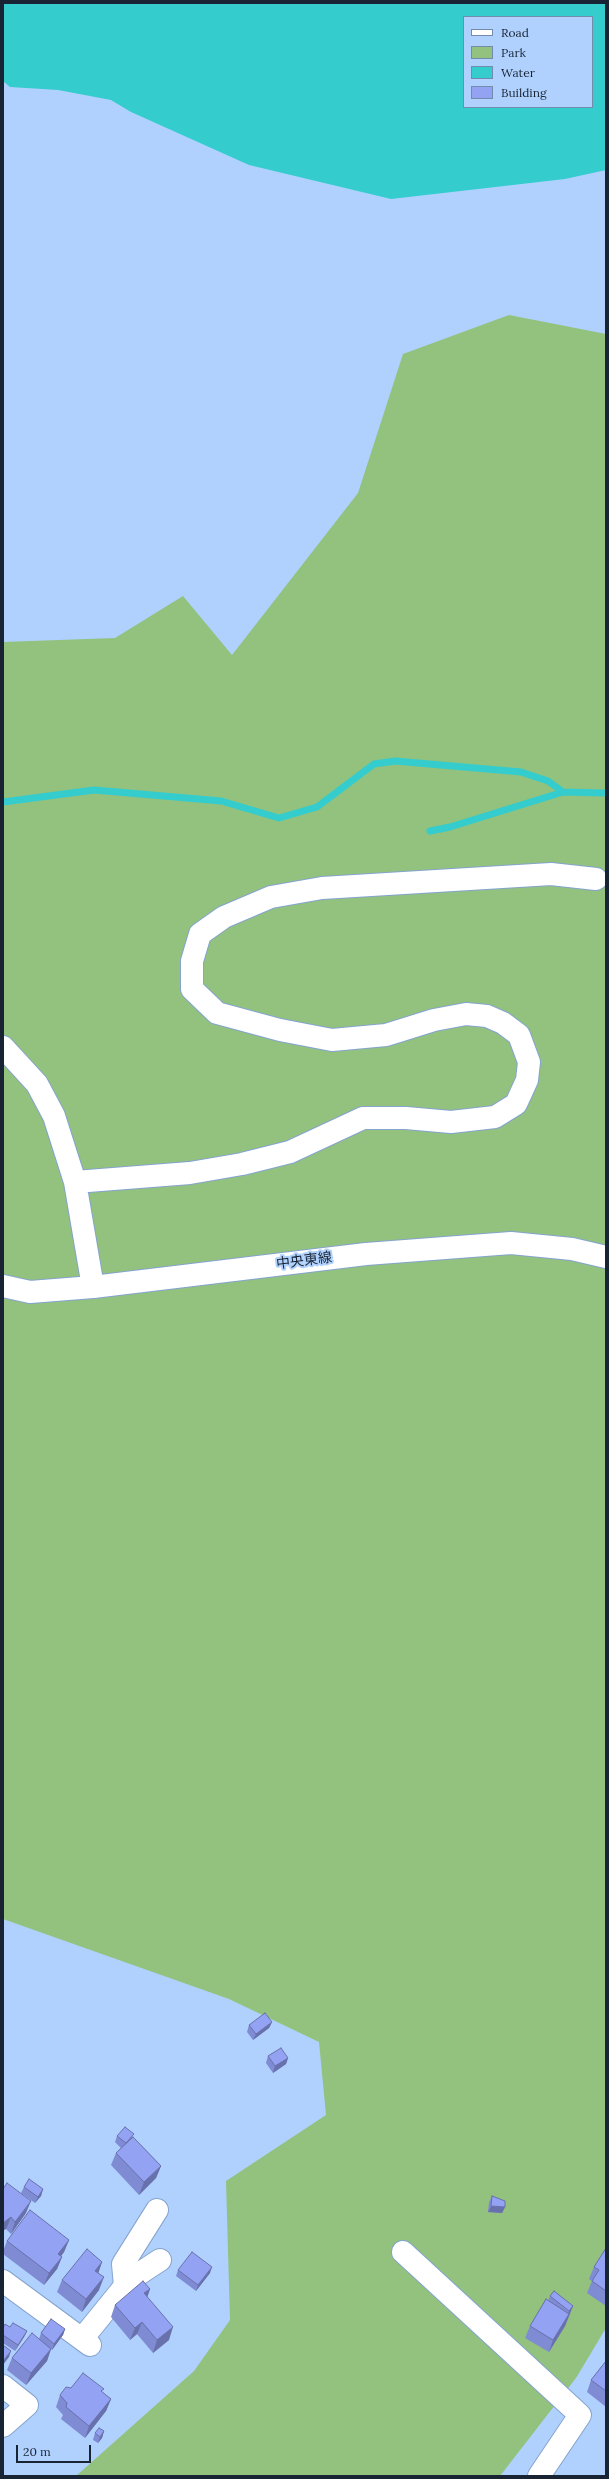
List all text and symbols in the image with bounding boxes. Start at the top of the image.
legend [463,16,593,108]
text: Road [501,25,529,40]
text: Park [501,45,526,60]
text: Water [501,65,535,80]
text: Building [501,85,547,100]
street label: 中央東線 [275,1249,333,1273]
scale bar [18,2437,93,2463]
text: 20 m [23,2444,51,2459]

